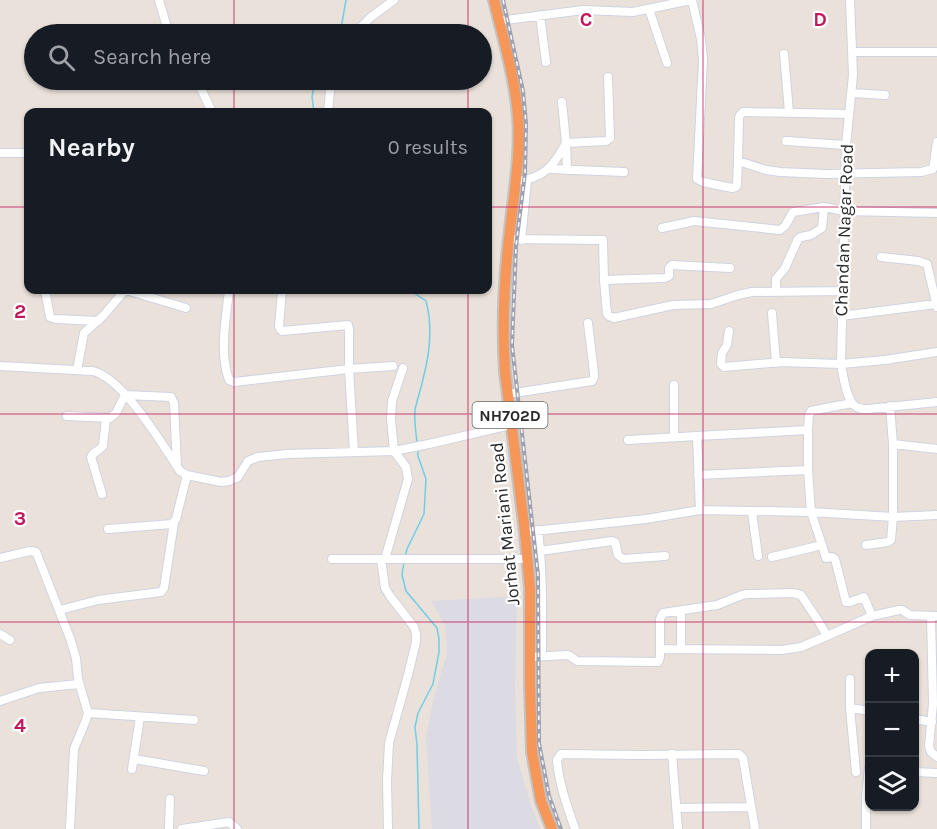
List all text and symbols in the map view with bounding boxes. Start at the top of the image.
text: C [580,8,592,31]
text: D [813,8,827,31]
search box [24,24,492,90]
icon: search [45,41,78,74]
text: Search here [93,44,211,70]
text: Nearby [48,132,135,163]
text: 0 results [388,136,468,159]
street label: Chandan Nagar Road [830,143,858,317]
text: 2 [14,300,26,323]
road number: NH702D [472,402,548,428]
street label: Jorhat Mariani Road [485,441,525,607]
text: 3 [14,507,26,530]
map controls [865,649,919,811]
button: + [865,649,919,703]
button: − [865,703,919,757]
text: 4 [14,714,26,737]
button: layers [865,757,919,811]

